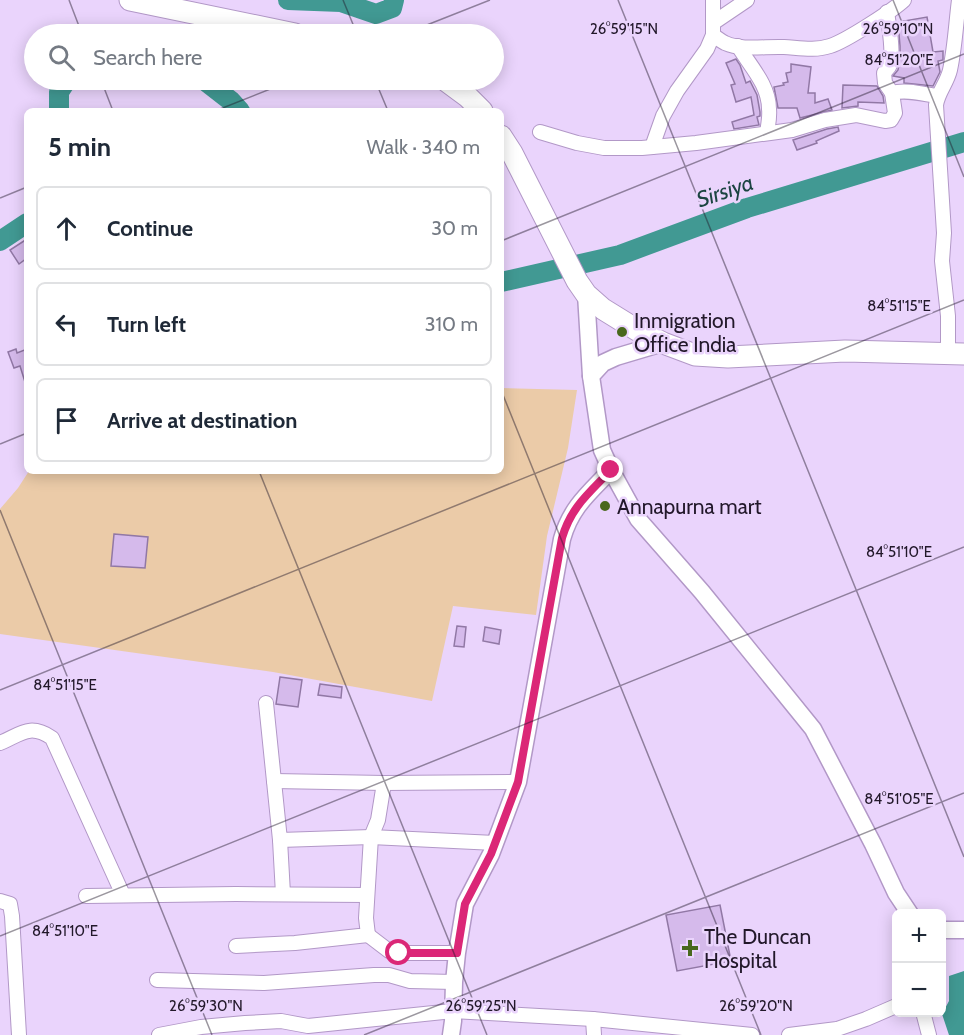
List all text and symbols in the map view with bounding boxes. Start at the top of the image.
text: 26°59'15"N [590,20,658,38]
text: 26°59'10"N [863,20,933,38]
search box [24,24,504,90]
icon: search [45,41,78,74]
text: Search here [93,44,202,71]
text: 84°51'20"E [864,51,934,69]
text: 5 min [48,131,111,163]
text: Walk · 340 m [366,135,480,159]
water label: Sirsiya [693,169,757,213]
icon: ahead [50,212,83,245]
text: Continue [107,215,193,242]
text: 30 m [431,216,478,240]
text: 84°51'15"E [867,297,931,315]
icon: left [50,308,83,341]
place label: Inmigration Office India [634,308,736,357]
text: Turn left [107,311,186,338]
text: 310 m [425,312,478,336]
marker: Inmigration Office India [615,325,629,339]
icon: arrive [50,404,83,437]
text: Arrive at destination [107,407,297,434]
route end [597,456,623,482]
place label: Annapurna mart [617,494,762,519]
marker: Annapurna mart [598,499,612,513]
text: 84°51'10"E [866,543,932,561]
text: 84°51'15"E [33,676,97,694]
text: 84°51'05"E [864,790,934,808]
map controls [892,909,946,1017]
button: + [892,909,946,963]
text: 84°51'10"E [32,922,98,940]
place label: The Duncan Hospital [704,924,811,973]
route start [385,939,411,965]
marker: The Duncan Hospital [681,939,699,957]
button: − [892,963,946,1017]
text: 26°59'30"N [169,997,243,1015]
text: 26°59'25"N [445,997,517,1015]
text: 26°59'20"N [719,997,793,1015]

